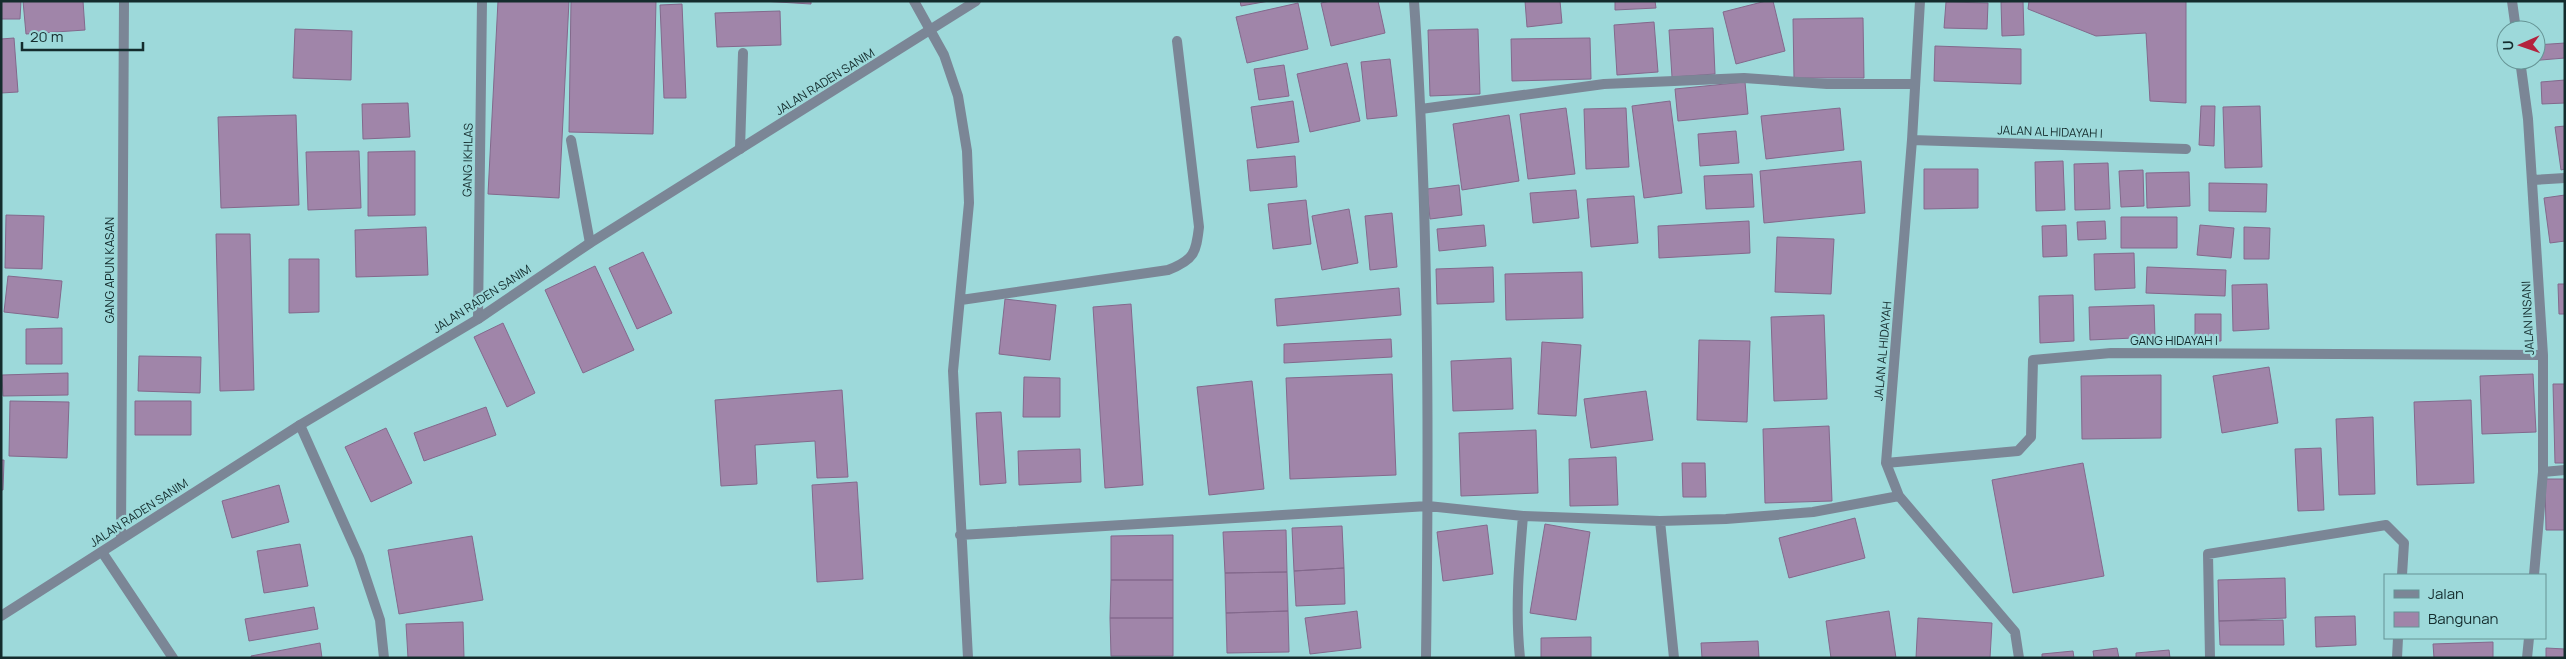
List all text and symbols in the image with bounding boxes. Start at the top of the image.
scale bar [22,20,144,52]
north arrow [2496,20,2546,70]
text: 20 m [30,26,63,47]
text: U [2498,40,2517,51]
street label: JALAN RADEN SANIM [772,44,878,119]
street label: JALAN AL HIDAYAH I [1997,121,2103,142]
street label: GANG IKHLAS [458,123,477,197]
street label: GANG APUN KASAN [101,217,118,323]
street label: JALAN RADEN SANIM [429,260,534,337]
street label: JALAN INSANI [2517,280,2538,356]
street label: JALAN AL HIDAYAH [1870,300,1895,402]
street label: GANG HIDAYAH I [2130,332,2218,349]
street label: JALAN RADEN SANIM [86,474,191,551]
legend [2384,574,2546,639]
text: Jalan [2428,583,2464,604]
text: Bangunan [2428,608,2498,629]

